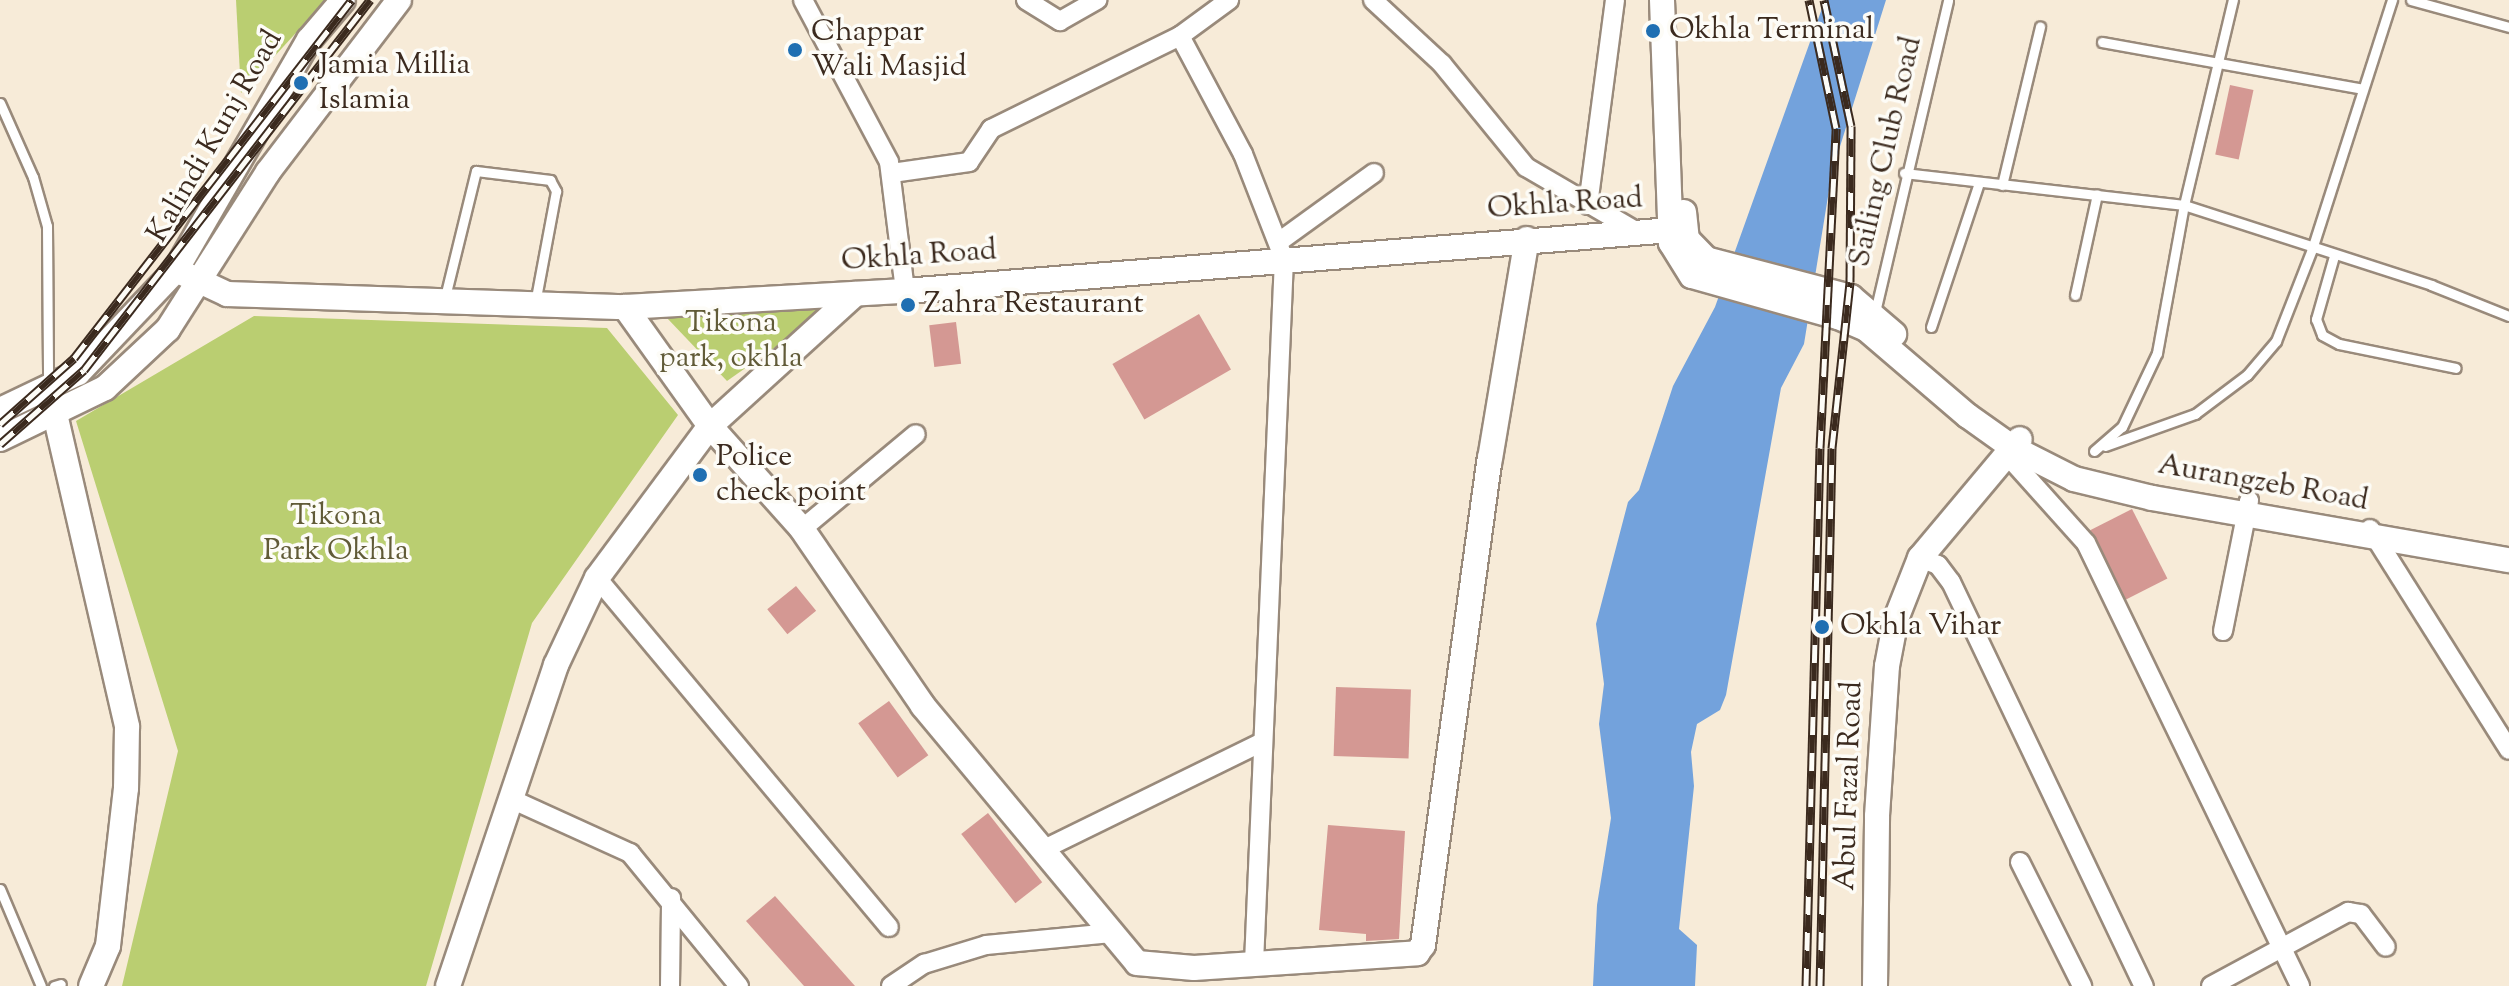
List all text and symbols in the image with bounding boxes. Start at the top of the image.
place label: Okhla Terminal [1669,13,1874,49]
place label: Chappar Wali Masjid [811,15,967,86]
marker: Okhla Terminal [1644,22,1662,40]
street label: Kalindi Kunj Road [141,24,291,250]
street label: Sailing Club Road [1843,33,1931,271]
marker: Chappar Wali Masjid [786,41,804,59]
place label: Jamia Millia Islamia [319,48,470,118]
marker: Jamia Millia Islamia [290,72,312,94]
street label: Okhla Road [1486,182,1644,228]
street label: Okhla Road [840,234,998,280]
place label: Zahra Restaurant [924,287,1144,323]
marker: Zahra Restaurant [899,296,917,314]
park label: Tikona park, okhla [659,306,803,376]
place label: Police check point [716,440,866,510]
street label: Aurangzeb Road [2155,448,2371,520]
marker: Police check point [691,466,709,484]
park label: Tikona Park Okhla [263,499,409,570]
place label: Okhla Vihar [1840,609,2001,645]
marker: Okhla Vihar [1811,616,1833,638]
street label: Abul Fazal Road [1828,680,1872,892]

